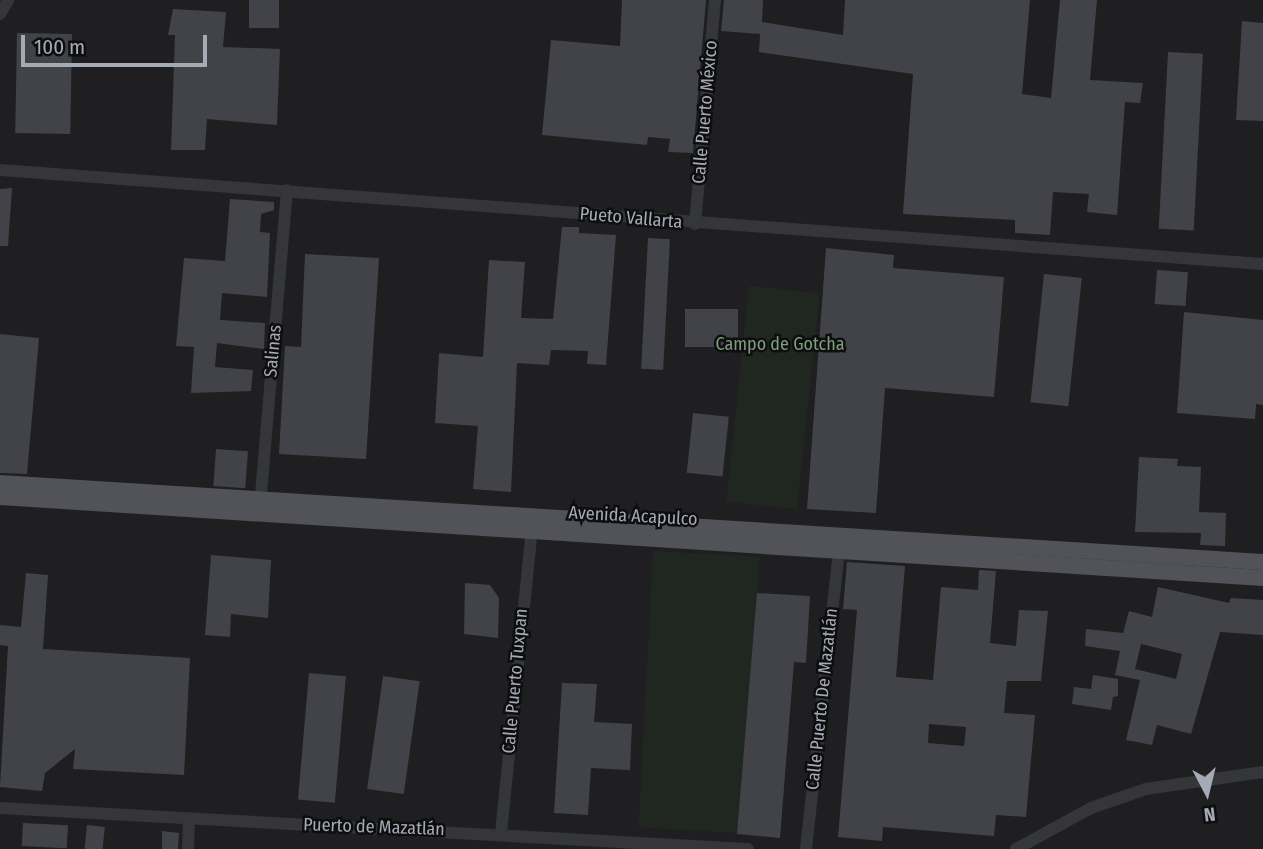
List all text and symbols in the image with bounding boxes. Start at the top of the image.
scale bar [24,21,210,65]
text: 100 m [34,34,85,60]
street label: Calle Puerto México [688,39,722,185]
street label: Pueto Vallarta [579,203,683,233]
street label: Salinas [260,324,286,378]
park label: Campo de Gotcha [715,333,845,355]
street label: Avenida Acapulco [568,502,698,530]
street label: Calle Puerto De Mazatlán [802,607,842,791]
street label: Calle Puerto Tuxpan [498,608,532,754]
north arrow [1172,758,1242,828]
text: N [1203,802,1217,826]
street label: Puerto de Mazatlán [303,814,445,840]

